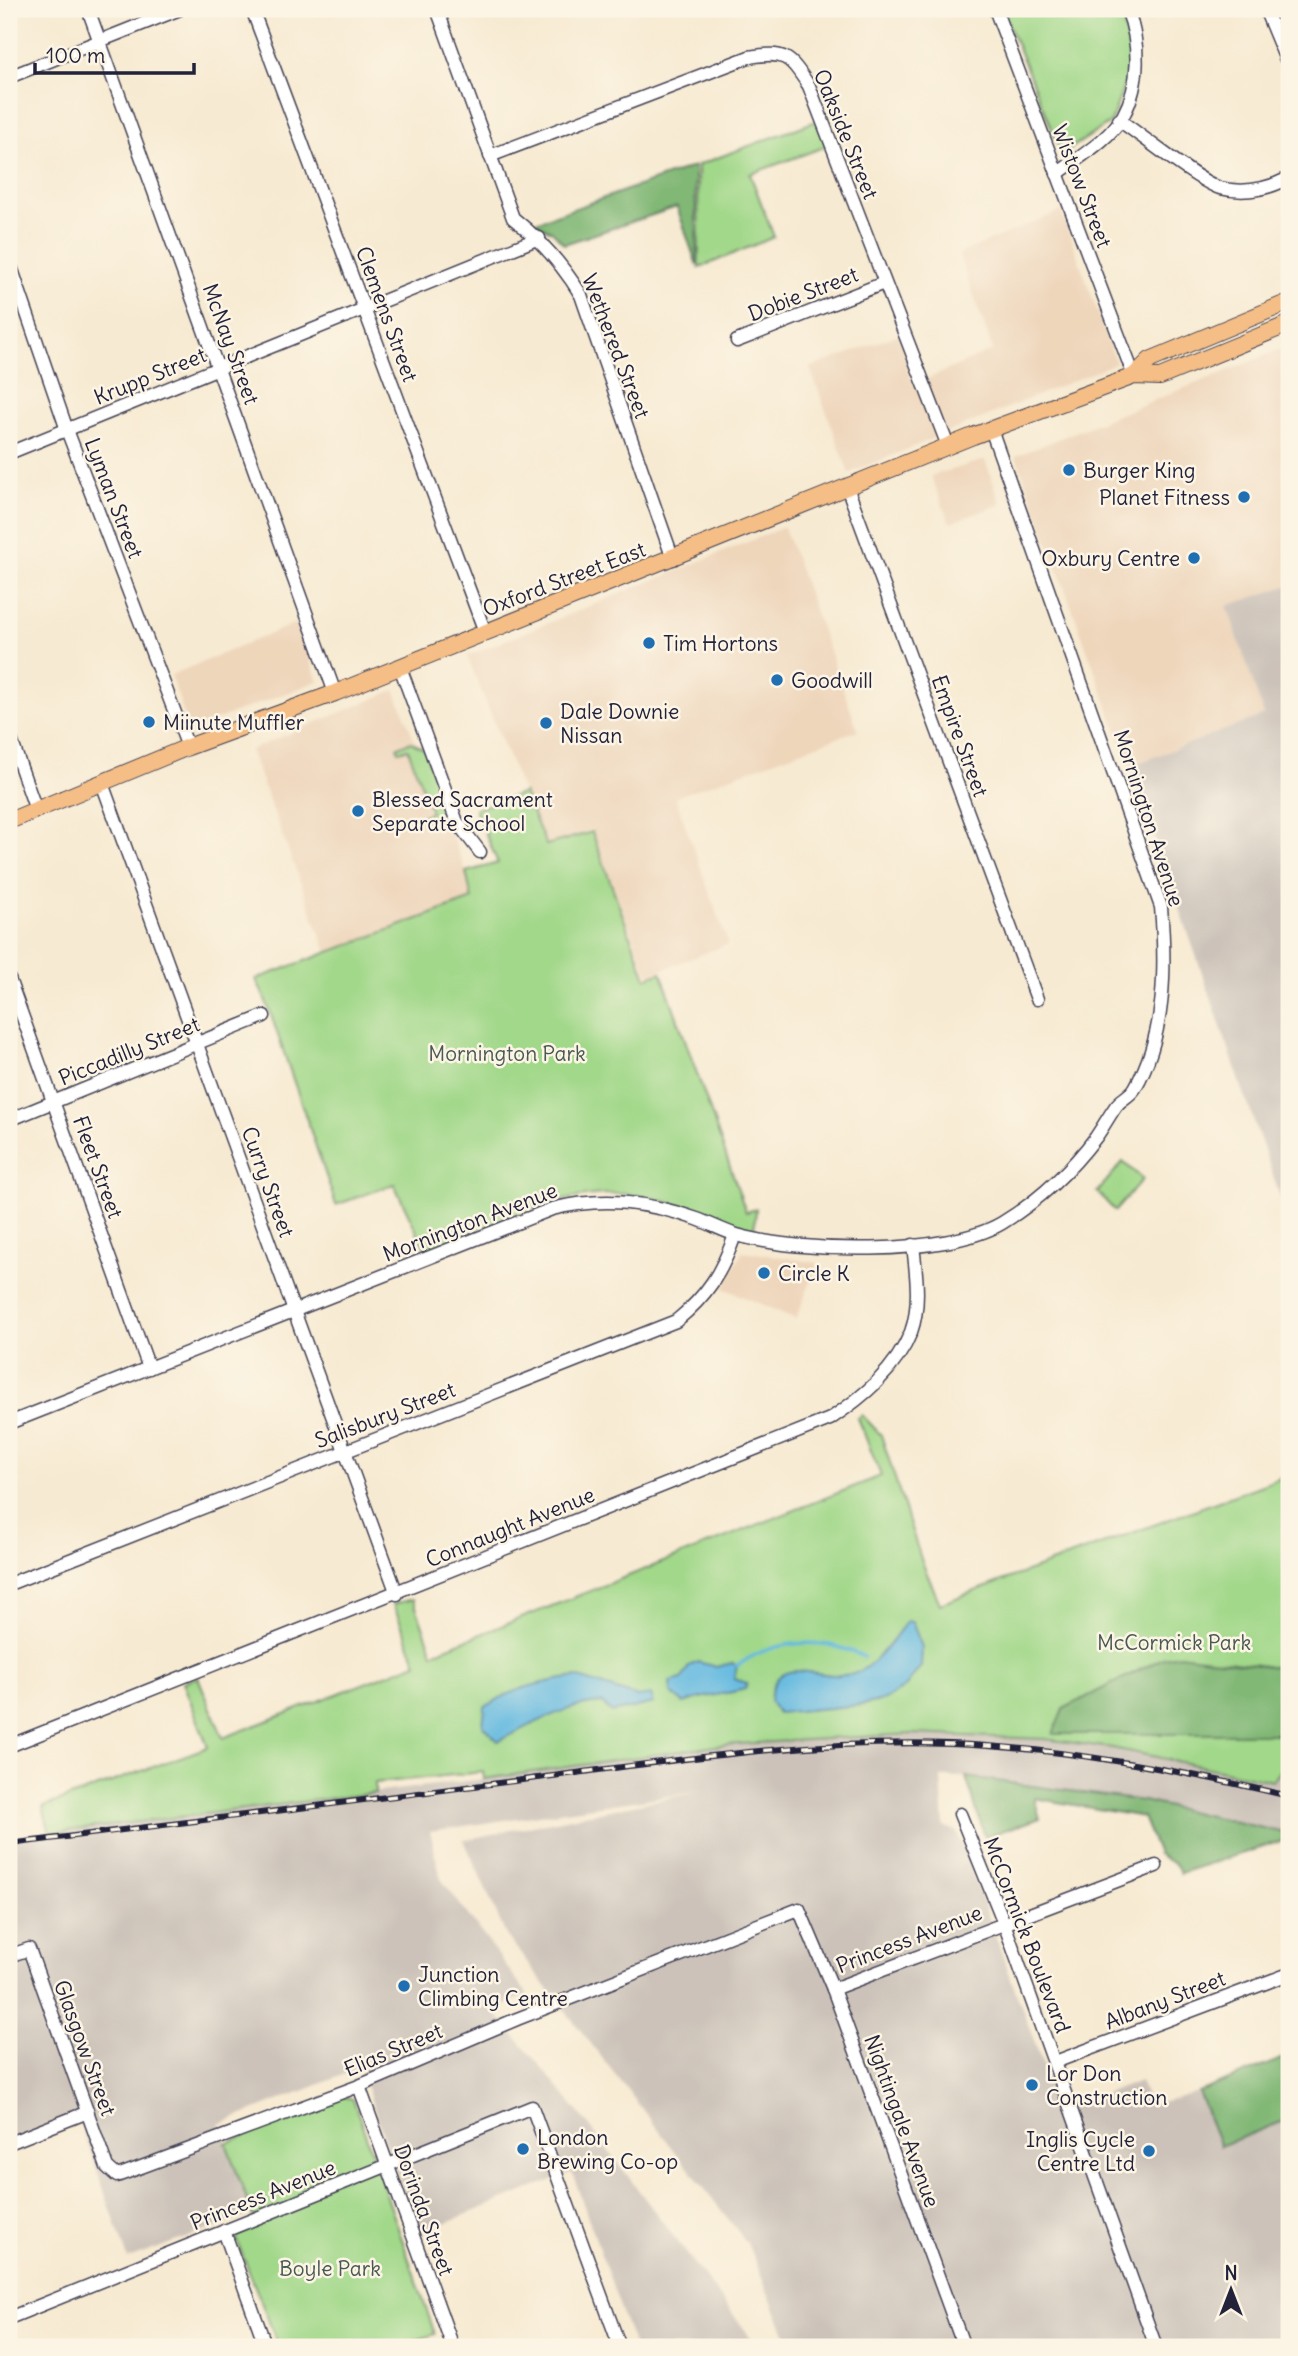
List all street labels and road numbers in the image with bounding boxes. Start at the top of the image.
street label: Oakside Street [808,65,884,203]
street label: Wistow Street [1046,121,1118,251]
street label: Clemens Street [350,243,424,385]
street label: Dobie Street [744,261,862,327]
street label: Wethered Street [576,270,656,422]
street label: McNay Street [197,280,265,408]
street label: Krupp Street [90,341,210,411]
street label: Lyman Street [79,434,149,562]
street label: Oxford Street East [479,536,649,622]
street label: Empire Street [925,671,995,801]
street label: Mornington Avenue [1108,726,1190,910]
street label: Piccadilly Street [55,1010,203,1092]
street label: Fleet Street [67,1112,129,1222]
street label: Curry Street [235,1123,301,1241]
street label: Mornington Avenue [379,1176,561,1268]
street label: Salisbury Street [311,1376,459,1454]
street label: Connaught Avenue [422,1481,598,1573]
street label: McCormick Boulevard [977,1833,1077,2037]
street label: Princess Avenue [832,1899,986,1979]
street label: Albany Street [1101,1965,1229,2035]
street label: Glasgow Street [48,1976,122,2120]
street label: Elias Street [340,2017,446,2083]
street label: Nightingale Avenue [858,2031,946,2211]
street label: Dorinda Street [388,2141,460,2279]
street label: Princess Avenue [186,2154,340,2236]

